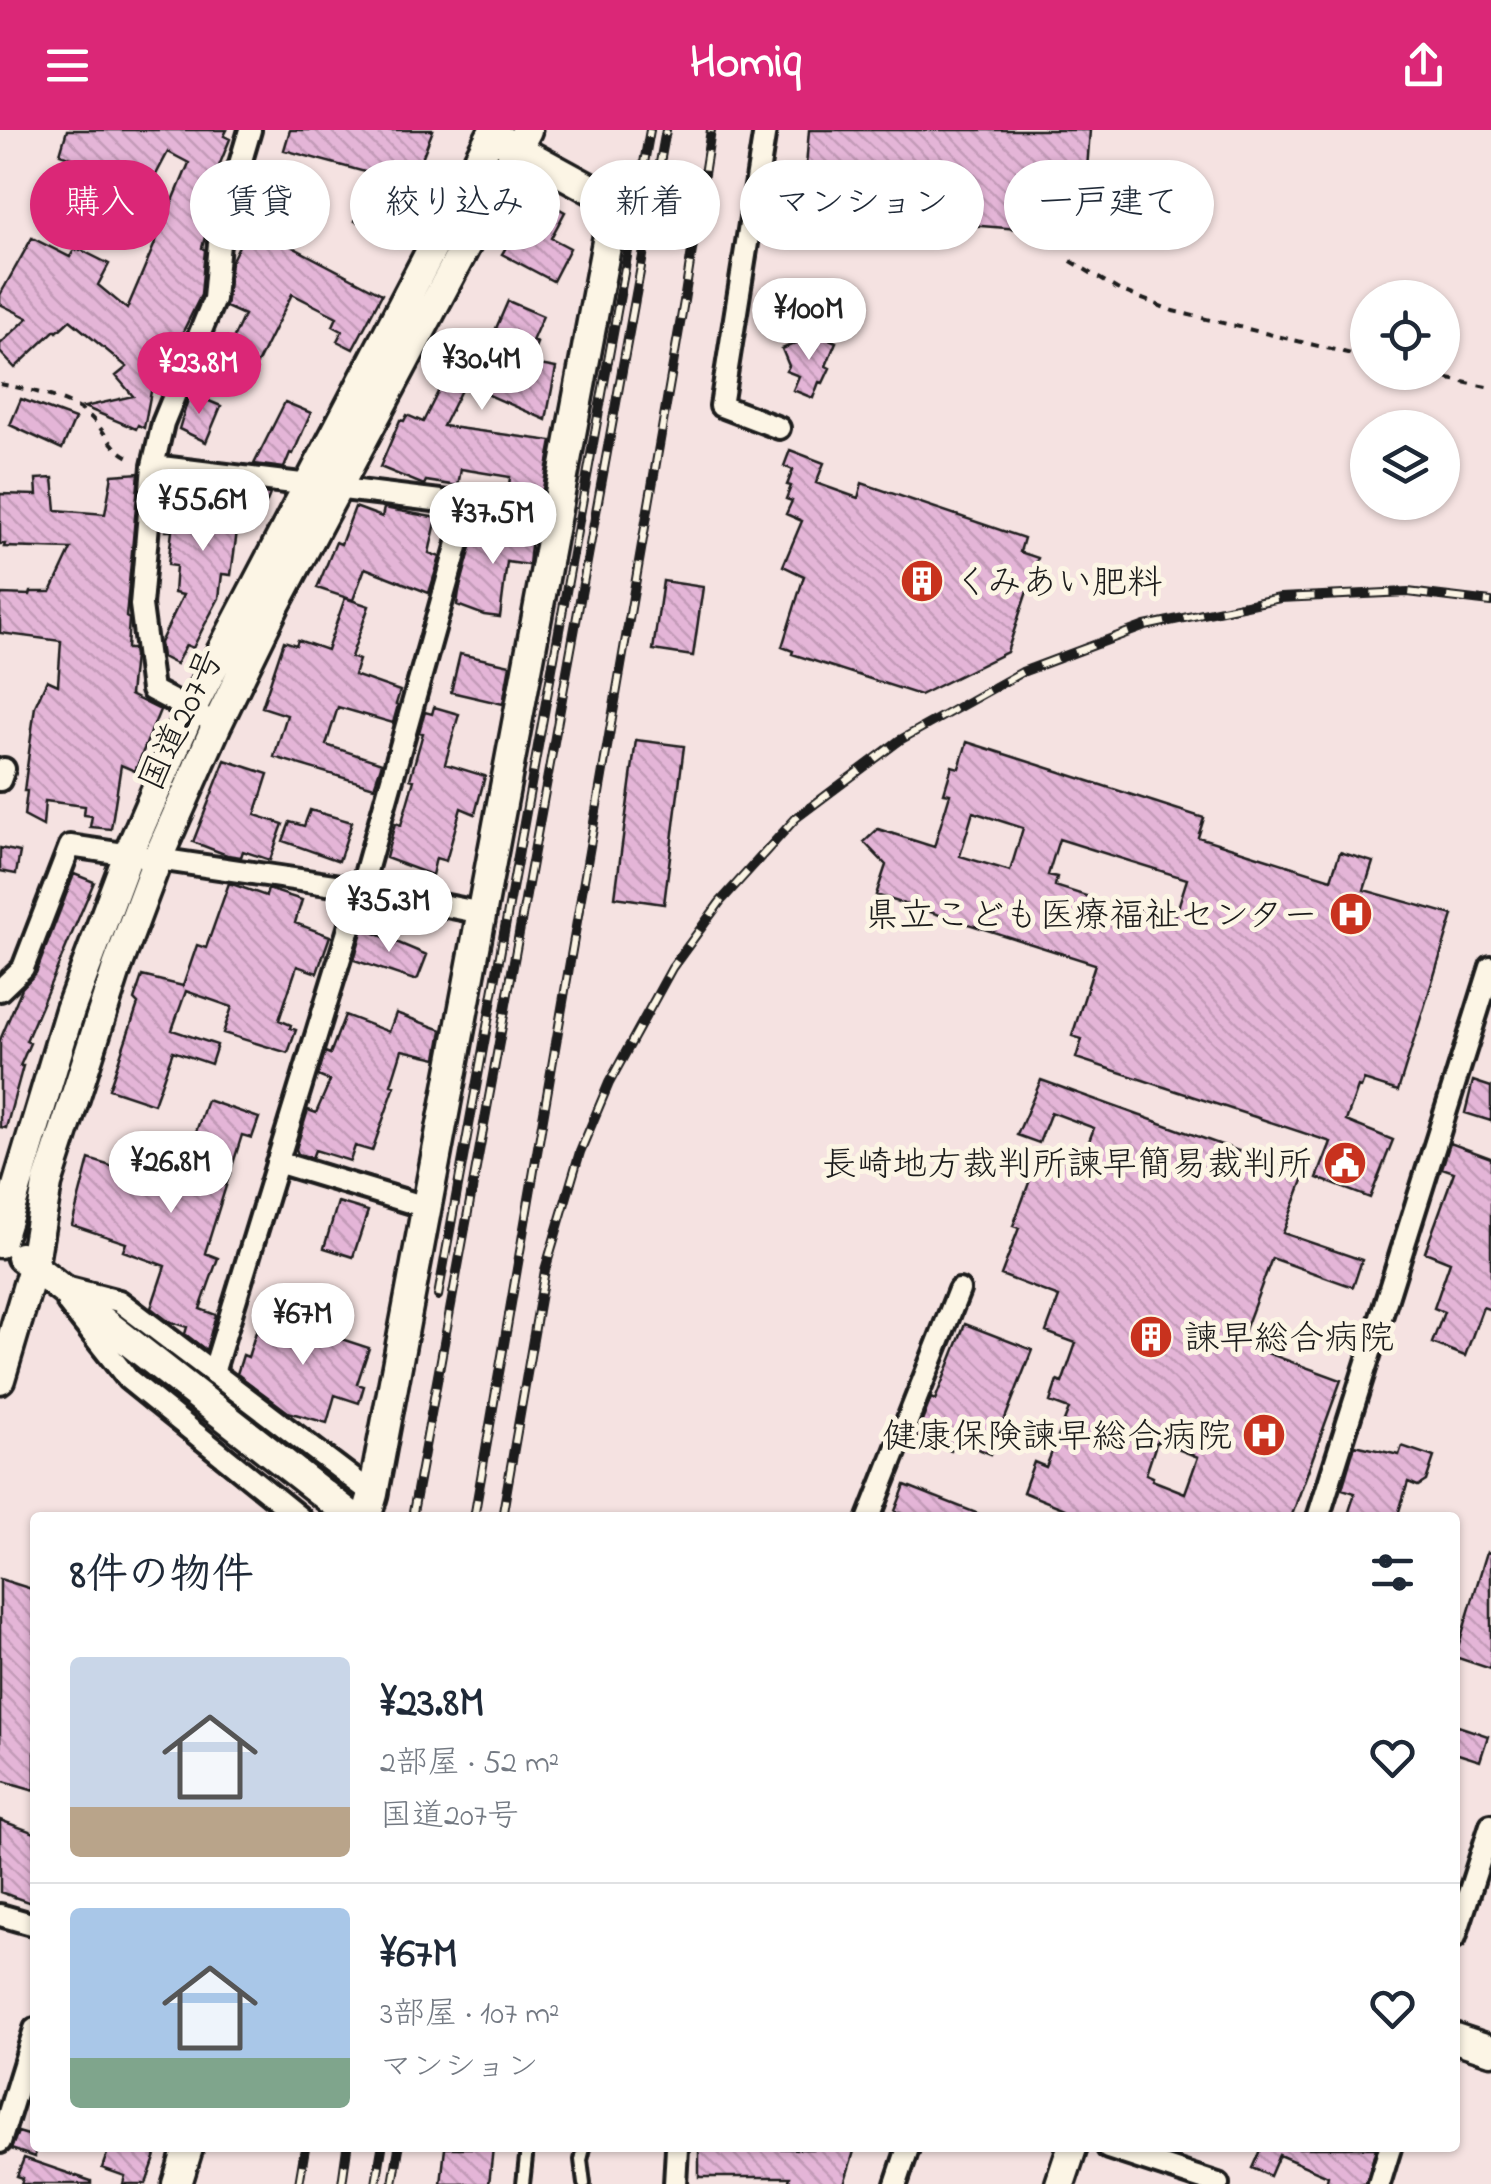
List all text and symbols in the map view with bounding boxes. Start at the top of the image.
text: Homiq [690,32,801,98]
icon: menu [40,38,95,93]
icon: share [1396,38,1451,93]
chip: 購入 [30,160,170,250]
chip: 賃貸 [190,160,330,250]
chip: 絞り込み [350,160,560,250]
chip: 新着 [580,160,720,250]
chip: マンション [740,160,984,250]
chip: 一戸建て [1004,160,1214,250]
pin: ¥100M [739,278,879,363]
map controls [1350,280,1460,520]
button: locate [1350,280,1460,390]
text: ¥100M [774,287,844,334]
pin: ¥30.4M [401,328,563,413]
pin: ¥23.8M [118,332,280,417]
text: ¥30.4M [443,337,521,384]
text: ¥23.8M [159,341,239,388]
button: layers [1350,410,1460,520]
pin: ¥55.6M [122,469,284,554]
text: ¥55.6M [158,478,248,525]
pin: ¥37.5M [412,482,574,567]
text: ¥37.5M [451,491,535,538]
building icon: くみあい肥料 [899,558,945,604]
place label: くみあい肥料 [954,559,1162,610]
street label: 国道207号 [128,641,238,800]
pin: ¥35.3M [308,870,470,955]
text: ¥35.3M [347,879,431,926]
hospital icon: 県立こども医療福祉センター [1328,891,1374,937]
place label: 県立こども医療福祉センター [864,892,1318,943]
pin: ¥26.8M [90,1131,252,1216]
text: ¥26.8M [131,1140,211,1187]
public building icon: 長崎地方裁判所諫早簡易裁判所 [1322,1140,1368,1186]
place label: 長崎地方裁判所諫早簡易裁判所 [822,1141,1312,1192]
pin: ¥67M [244,1283,362,1368]
text: ¥67M [273,1292,333,1339]
building icon: 諫早総合病院 [1128,1314,1174,1360]
place label: 諫早総合病院 [1184,1315,1394,1366]
hospital icon: 健康保険諫早総合病院 [1241,1412,1287,1458]
place label: 健康保険諫早総合病院 [882,1413,1232,1464]
icon: filters [1365,1545,1420,1600]
text: 8件の物件 [70,1546,254,1607]
text: ¥23.8M [380,1674,484,1735]
icon: home [150,1697,270,1817]
icon: heart [1365,1730,1420,1785]
text: 2部屋 · 52 m² [380,1741,559,1788]
text: 国道207号 [380,1794,519,1841]
text: ¥67M [380,1925,458,1986]
icon: home [150,1948,270,2068]
icon: heart [1365,1981,1420,2036]
text: 3部屋 · 107 m² [380,1992,560,2039]
text: マンション [380,2045,539,2092]

